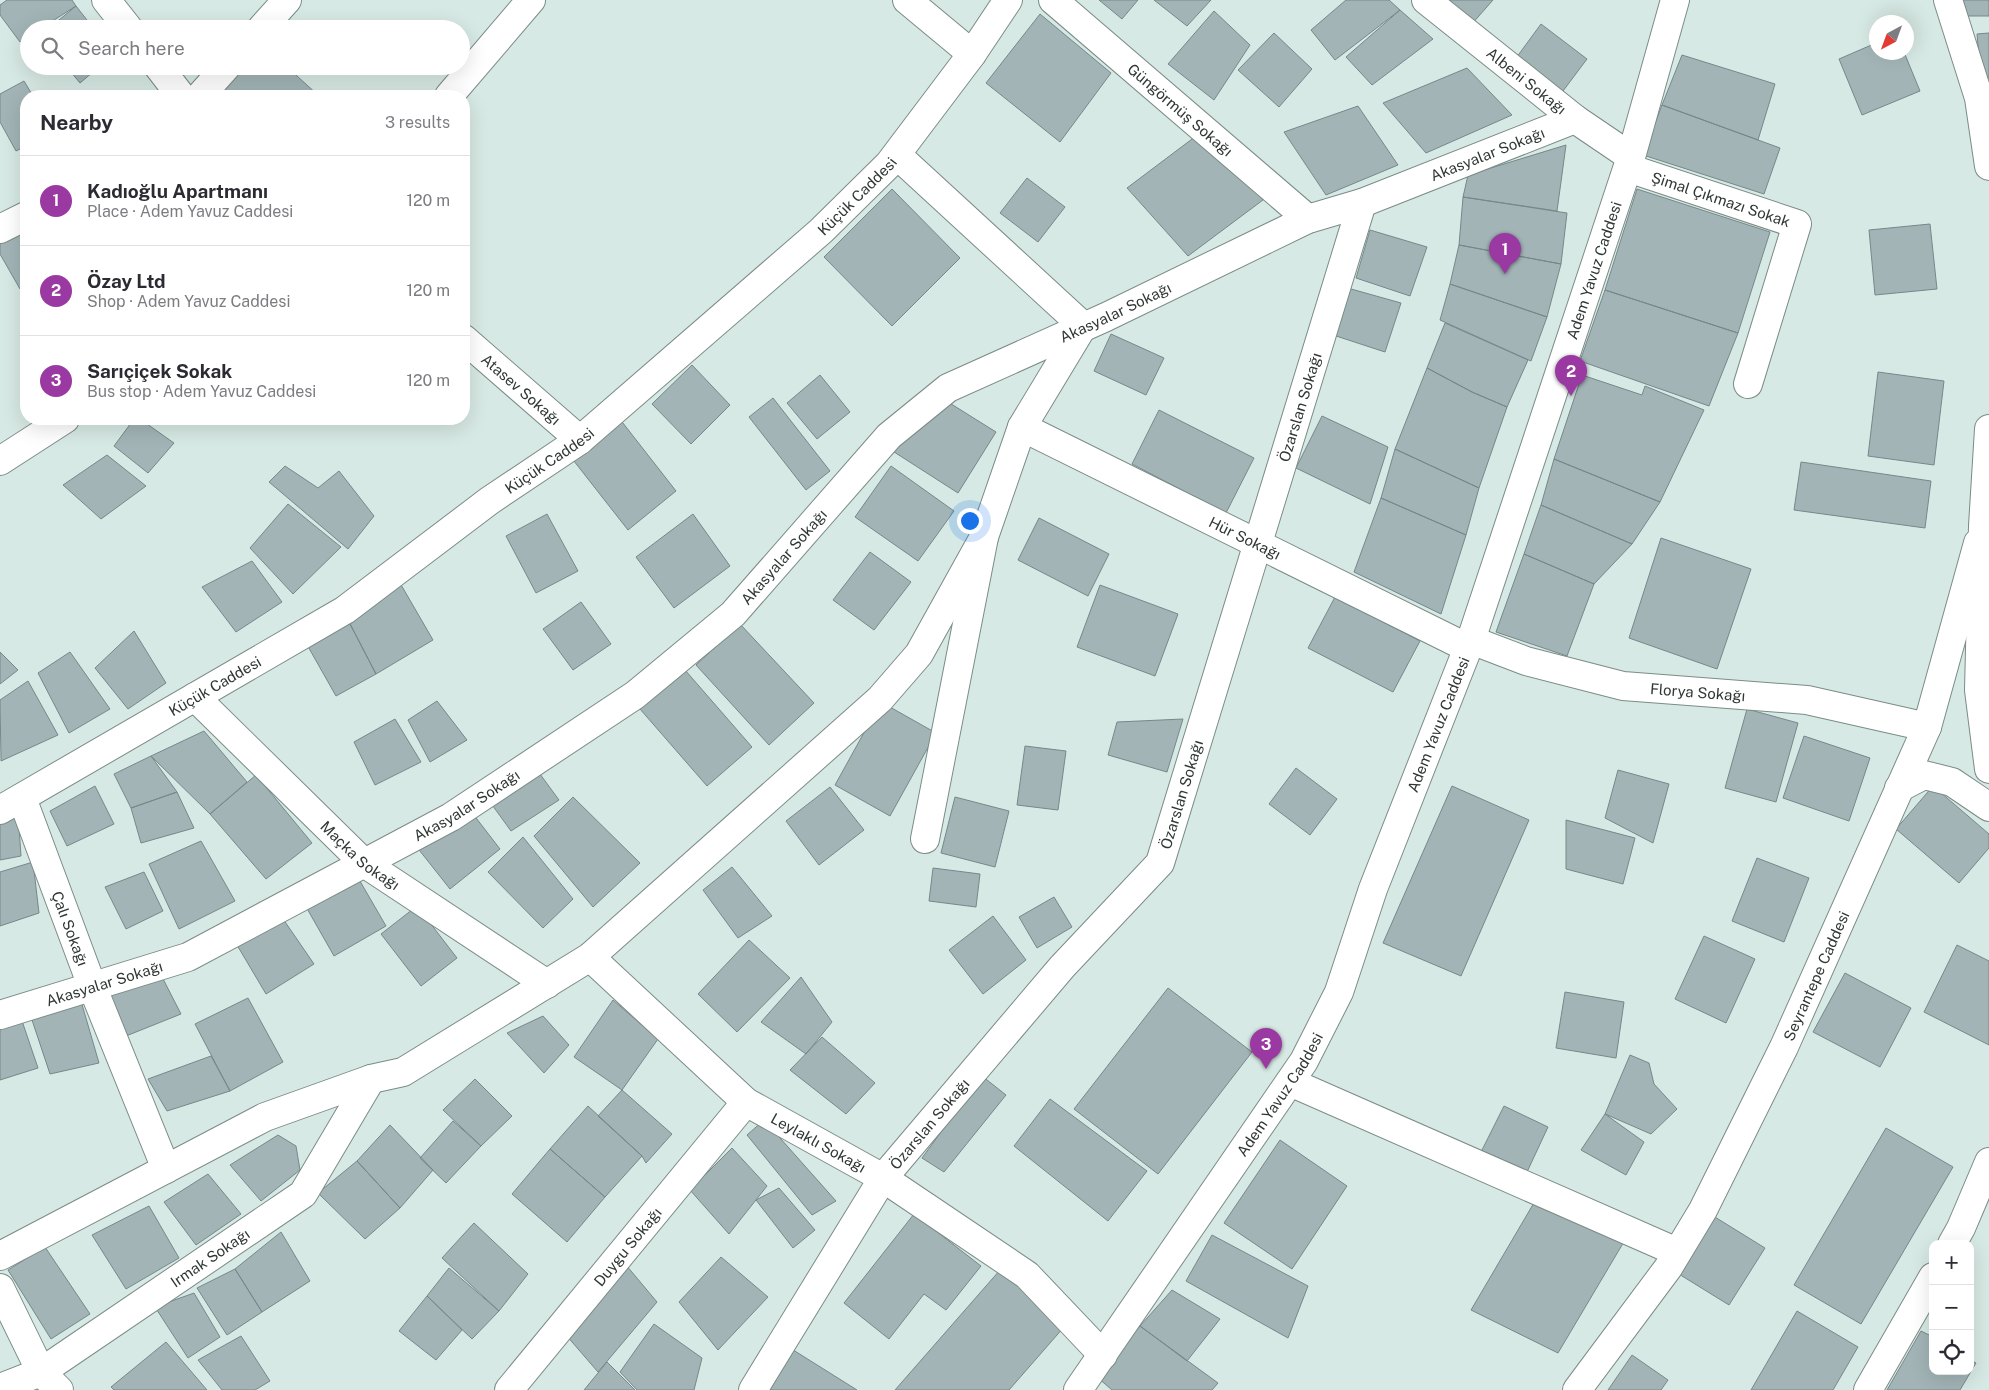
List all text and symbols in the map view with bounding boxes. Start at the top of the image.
north arrow [1869,15,1914,60]
search box [20,20,470,75]
icon: search [38,34,66,62]
text: Search here [78,37,185,59]
street label: Albeni Sokağı [1484,44,1570,117]
street label: Güngörmüş Sokağı [1125,60,1236,159]
text: Nearby [40,110,113,135]
text: 3 results [385,113,450,132]
street label: Akasyalar Sokağı [1428,123,1547,184]
street label: Küçük Caddesi [814,154,900,238]
street label: Şimal Çıkmazı Sokak [1649,168,1793,230]
text: Kadıoğlu Apartmanı [87,180,268,202]
text: 1 [53,191,59,210]
text: 120 m [406,191,450,210]
street label: Adem Yavuz Caddesi [1563,199,1624,341]
text: Place · Adem Yavuz Caddesi [87,202,293,221]
pin: 1 [1489,233,1521,274]
text: Özay Ltd [87,270,166,292]
street label: Akasyalar Sokağı [1057,278,1174,345]
text: 2 [51,281,61,300]
text: 120 m [406,281,450,300]
text: Shop · Adem Yavuz Caddesi [87,292,290,311]
street label: Atasev Sokağı [478,350,564,428]
street label: Özarslan Sokağı [1274,351,1324,464]
pin: 2 [1555,355,1587,396]
text: Sarıçiçek Sokak [87,360,232,382]
text: 3 [51,371,61,390]
text: 120 m [406,371,450,390]
text: Bus stop · Adem Yavuz Caddesi [87,382,316,401]
street label: Küçük Caddesi [501,424,597,497]
street label: Akasyalar Sokağı [737,505,830,608]
your location [957,508,983,534]
street label: Hür Sokağı [1206,513,1284,562]
street label: Küçük Caddesi [165,652,264,719]
street label: Adem Yavuz Caddesi [1404,654,1472,794]
street label: Florya Sokağı [1649,680,1746,704]
street label: Özarslan Sokağı [1155,738,1206,851]
street label: Akasyalar Sokağı [411,766,522,844]
street label: Maçka Sokağı [317,817,403,893]
street label: Çalı Sokağı [49,889,92,968]
street label: Seyrantepe Caddesi [1780,908,1852,1043]
street label: Akasyalar Sokağı [44,957,165,1009]
pin: 3 [1250,1028,1282,1069]
street label: Adem Yavuz Caddesi [1233,1030,1326,1159]
street label: Özarslan Sokağı [885,1075,972,1172]
street label: Leylaklı Sokağı [768,1109,869,1175]
street label: Duygu Sokağı [590,1204,664,1289]
street label: Irmak Sokağı [167,1225,252,1290]
map controls [1929,1240,1974,1375]
button: + [1929,1240,1974,1285]
button: − [1929,1285,1974,1330]
button: locate [1929,1330,1974,1375]

